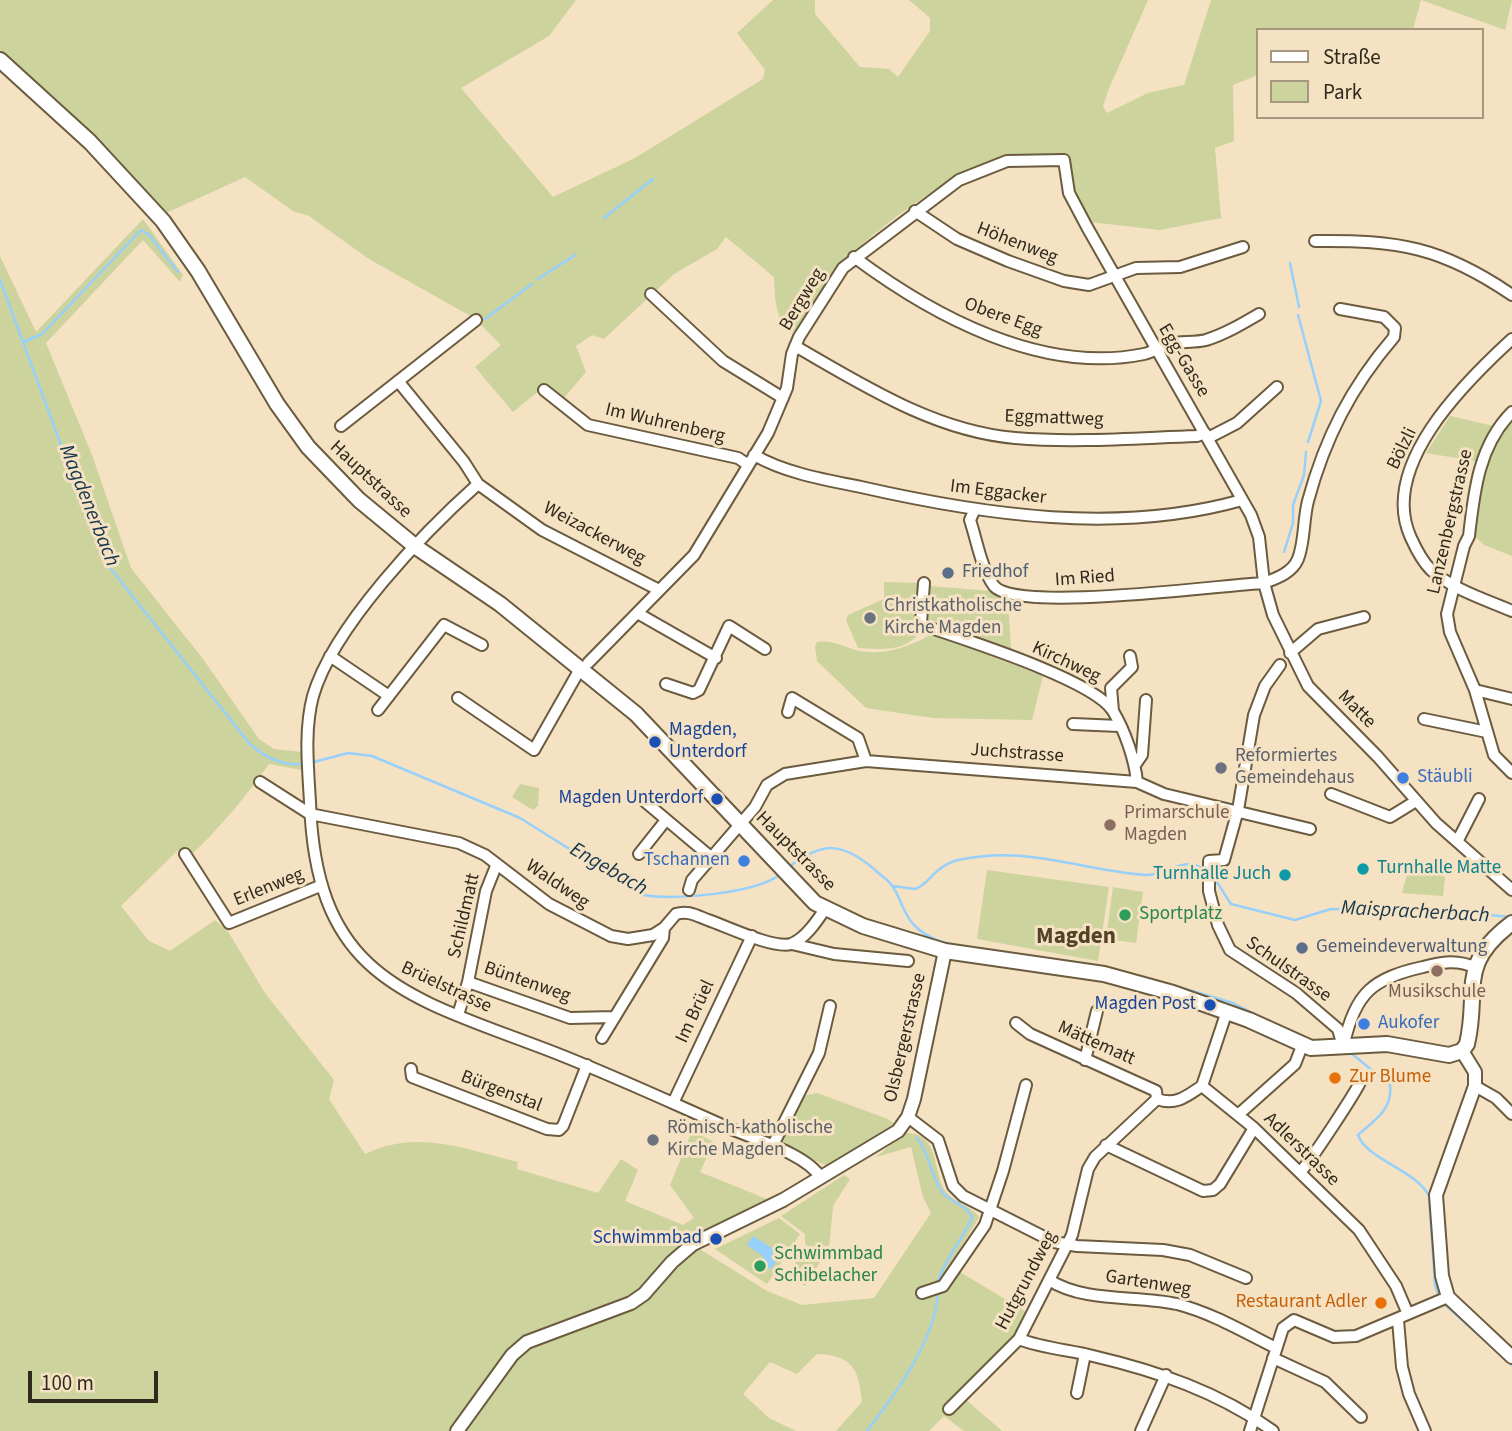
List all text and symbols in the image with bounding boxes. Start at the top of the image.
legend [1256,28,1484,119]
text: Straße [1323,42,1381,72]
text: Park [1323,77,1362,107]
street label: Höhenweg [973,218,1061,270]
street label: Bergweg [775,265,831,335]
street label: Obere Egg [961,293,1045,343]
street label: Egg-Gasse [1152,320,1214,402]
street label: Im Wuhrenberg [603,399,727,449]
street label: Eggmattweg [1004,406,1104,432]
street label: Bölzli [1383,424,1423,474]
street label: Hauptstrasse [324,436,416,524]
water label: Magdenerbach [52,441,124,571]
street label: Lanzenbergstrasse [1423,447,1479,597]
street label: Im Eggacker [949,476,1047,510]
street label: Weizackerweg [539,497,649,571]
place label: Friedhof [962,562,1028,584]
marker: Friedhof [940,565,956,581]
street label: Im Ried [1054,566,1116,592]
place label: Christkatholische Kirche Magden [884,596,1022,640]
marker: Christkatholische Kirche Magden [862,610,878,626]
street label: Kirchweg [1028,637,1104,689]
street label: Matte [1332,686,1380,734]
place label: Magden, Unterdorf [669,720,747,764]
marker: Magden, Unterdorf [647,734,663,750]
street label: Juchstrasse [970,739,1064,769]
place label: Reformiertes Gemeindehaus [1235,746,1355,790]
marker: Reformiertes Gemeindehaus [1213,760,1229,776]
place label: Stäubli [1417,767,1473,789]
marker: Stäubli [1395,770,1411,786]
place label: Magden Unterdorf [559,788,703,810]
marker: Magden Unterdorf [709,791,725,807]
place label: Primarschule Magden [1124,803,1229,847]
street label: Hauptstrasse [750,807,840,897]
marker: Primarschule Magden [1102,817,1118,833]
water label: Engebach [565,838,651,902]
place label: Tschannen [644,850,730,872]
marker: Tschannen [736,853,752,869]
street label: Waldweg [521,855,593,915]
place label: Turnhalle Matte [1377,858,1501,880]
marker: Turnhalle Matte [1355,861,1371,877]
street label: Erlenweg [231,864,307,912]
place label: Turnhalle Juch [1153,864,1271,886]
marker: Turnhalle Juch [1277,867,1293,883]
street label: Schildmatt [444,871,486,961]
water label: Maispracherbach [1340,897,1490,929]
place label: Sportplatz [1139,904,1222,926]
marker: Sportplatz [1117,907,1133,923]
district label: Magden [1036,924,1116,952]
street label: Schulstrasse [1241,932,1335,1008]
place label: Gemeindeverwaltung [1316,937,1487,959]
marker: Gemeindeverwaltung [1294,940,1310,956]
street label: Brüelstrasse [397,957,495,1019]
street label: Büntenweg [481,958,573,1008]
marker: Musikschule [1429,963,1445,979]
street label: Olsbergerstrasse [880,971,932,1105]
street label: Im Brüel [672,977,720,1047]
place label: Musikschule [1388,982,1486,1004]
place label: Magden Post [1095,994,1196,1016]
marker: Magden Post [1202,997,1218,1013]
place label: Aukofer [1378,1013,1439,1035]
marker: Aukofer [1356,1016,1372,1032]
street label: Mättematt [1054,1017,1138,1071]
street label: Bürgenstal [457,1066,545,1118]
place label: Zur Blume [1349,1067,1431,1089]
marker: Zur Blume [1327,1070,1343,1086]
street label: Adlerstrasse [1258,1108,1344,1192]
place label: Römisch-katholische Kirche Magden [667,1118,833,1162]
marker: Römisch-katholische Kirche Magden [645,1132,661,1148]
place label: Schwimmbad [593,1228,702,1250]
street label: Hutgrundweg [991,1228,1063,1334]
marker: Schwimmbad [708,1231,724,1247]
place label: Schwimmbad Schibelacher [774,1244,883,1288]
marker: Schwimmbad Schibelacher [752,1258,768,1274]
street label: Gartenweg [1104,1266,1192,1302]
place label: Restaurant Adler [1235,1292,1367,1314]
marker: Restaurant Adler [1373,1295,1389,1311]
scale bar [32,1358,161,1402]
text: 100 m [41,1368,94,1398]

